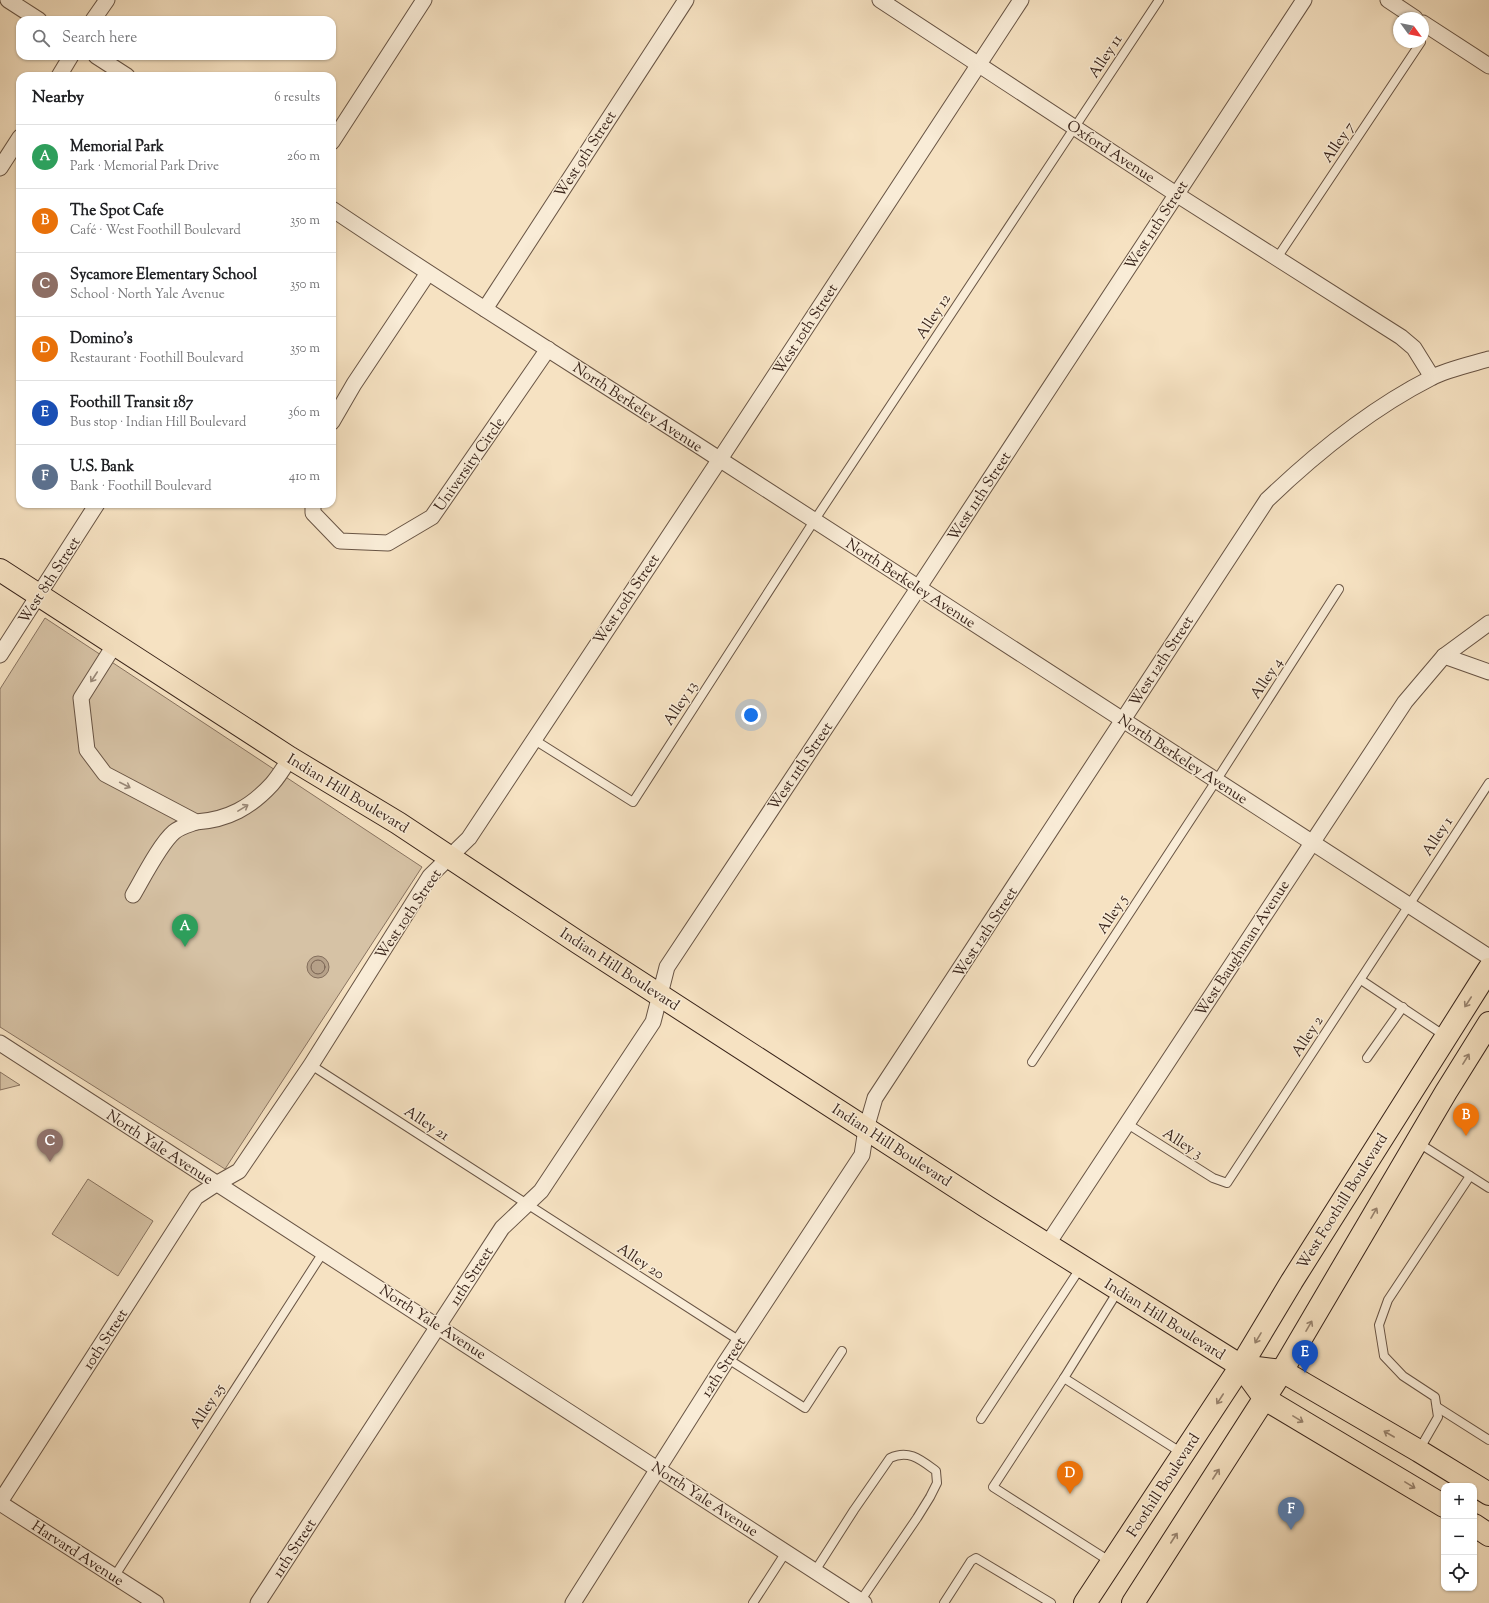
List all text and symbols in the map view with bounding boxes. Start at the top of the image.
north arrow [1393,12,1429,48]
search box [16,16,336,60]
icon: search [30,27,52,49]
text: Search here [62,28,137,49]
street label: Alley 11 [1084,31,1128,83]
text: Nearby [32,86,84,110]
text: 6 results [274,89,320,107]
street label: West 9th Street [550,107,622,202]
street label: Oxford Avenue [1062,116,1158,189]
street label: Alley 7 [1318,118,1361,168]
text: Memorial Park [70,137,164,158]
text: A [40,148,50,166]
text: 260 m [287,148,320,166]
text: Park · Memorial Park Drive [70,158,219,176]
street label: West 11th Street [1121,177,1194,275]
text: The Spot Cafe [70,201,164,222]
text: B [41,212,49,230]
text: 350 m [290,212,320,230]
text: Café · West Foothill Boulevard [70,222,241,240]
text: Sycamore Elementary School [70,265,257,286]
text: C [40,276,50,294]
text: 350 m [290,276,320,294]
street label: West 10th Street [769,280,844,380]
text: School · North Yale Avenue [70,286,225,304]
street label: Alley 12 [912,290,957,343]
text: Domino's [70,329,133,350]
text: D [40,340,50,358]
text: 350 m [290,340,320,358]
text: Restaurant · Foothill Boulevard [70,350,244,368]
street label: North Berkeley Avenue [568,358,706,458]
text: Foothill Transit 187 [70,393,193,414]
text: E [41,404,49,422]
text: 360 m [288,404,320,422]
text: Bus stop · Indian Hill Boulevard [70,414,246,432]
street label: University Circle [430,414,511,516]
street label: West 11th Street [944,448,1017,546]
text: U.S. Bank [70,457,134,478]
text: F [41,468,49,486]
text: 410 m [289,468,320,486]
text: Bank · Foothill Boulevard [70,478,212,496]
street label: West 8th Street [14,533,86,628]
street label: North Berkeley Avenue [841,534,979,634]
street label: West 10th Street [589,550,665,649]
street label: West 12th Street [1125,612,1199,711]
street label: Alley 4 [1246,654,1289,704]
one-way arrow [90,671,98,682]
street label: Alley 13 [659,678,703,730]
your location [741,705,761,725]
street label: North Berkeley Avenue [1113,710,1251,810]
street label: West 11th Street [764,718,839,815]
street label: Indian Hill Boulevard [282,750,413,839]
one-way arrow [119,782,131,789]
one-way arrow [237,803,249,811]
street label: Alley 1 [1418,813,1459,861]
street label: West 10th Street [371,865,447,964]
street label: West Baughman Avenue [1191,876,1295,1021]
street label: West 12th Street [949,883,1023,982]
street label: Alley 5 [1093,891,1134,939]
pin: A [172,914,198,947]
street label: Indian Hill Boulevard [555,924,684,1017]
one-way arrow [1464,996,1472,1007]
street label: Alley 2 [1287,1012,1329,1061]
one-way arrow [1463,1053,1471,1065]
street label: Indian Hill Boulevard [827,1100,956,1193]
street label: Alley 21 [400,1102,453,1147]
pin: B [1453,1103,1479,1136]
street label: North Yale Avenue [102,1106,217,1191]
street label: Alley 3 [1158,1124,1206,1165]
pin: C [37,1129,63,1162]
street label: West Foothill Boulevard [1293,1130,1394,1274]
one-way arrow [1371,1207,1379,1219]
street label: Alley 20 [612,1239,668,1285]
street label: 11th Street [445,1243,499,1310]
street label: Indian Hill Boulevard [1100,1275,1229,1366]
street label: North Yale Avenue [375,1281,490,1366]
street label: 10th Street [79,1305,134,1374]
one-way arrow [1305,1320,1313,1332]
one-way arrow [1253,1332,1261,1344]
street label: 12th Street [697,1334,752,1402]
pin: E [1292,1340,1318,1373]
street label: Alley 25 [186,1380,231,1433]
one-way arrow [1215,1393,1223,1405]
one-way arrow [1292,1415,1304,1423]
street label: Foothill Boulevard [1123,1429,1206,1542]
one-way arrow [1383,1429,1395,1437]
street label: North Yale Avenue [647,1458,762,1543]
pin: D [1057,1461,1083,1494]
one-way arrow [1212,1468,1220,1480]
one-way arrow [1404,1482,1416,1490]
map controls [1441,1483,1477,1591]
button: + [1441,1483,1477,1519]
pin: F [1278,1497,1304,1530]
street label: 11th Street [268,1515,322,1582]
street label: Harvard Avenue [27,1517,127,1592]
button: − [1441,1519,1477,1555]
one-way arrow [1170,1533,1178,1544]
button: locate [1441,1555,1477,1591]

